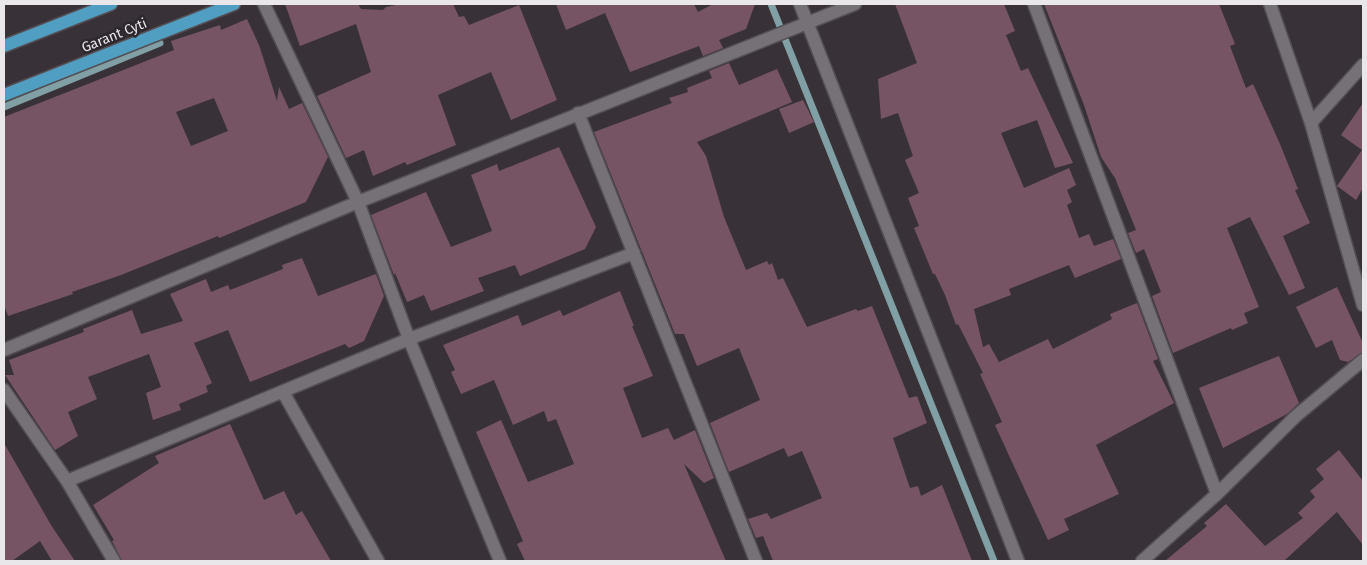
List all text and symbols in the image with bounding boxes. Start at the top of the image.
street label: Garant Cyti [79,15,149,56]

